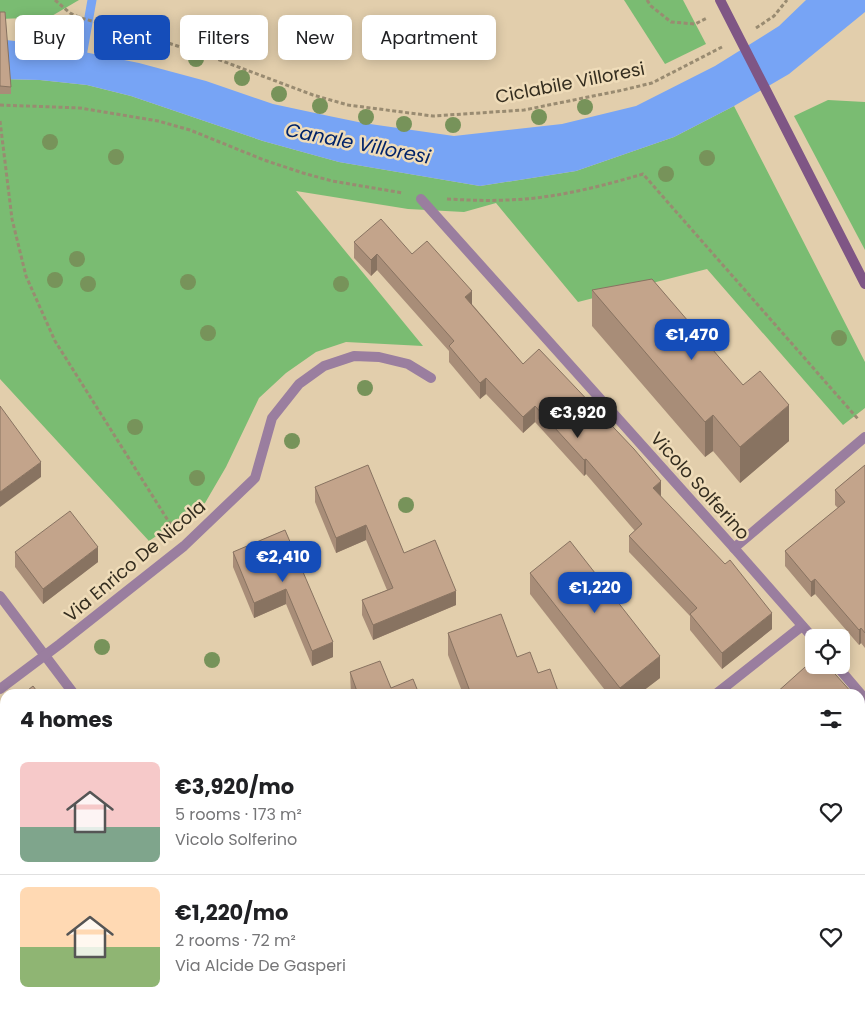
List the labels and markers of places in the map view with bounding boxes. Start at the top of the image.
pin: €1,470 [651,318,733,361]
pin: €3,920 [537,396,619,439]
pin: €2,410 [242,540,324,583]
pin: €1,220 [554,572,636,614]

